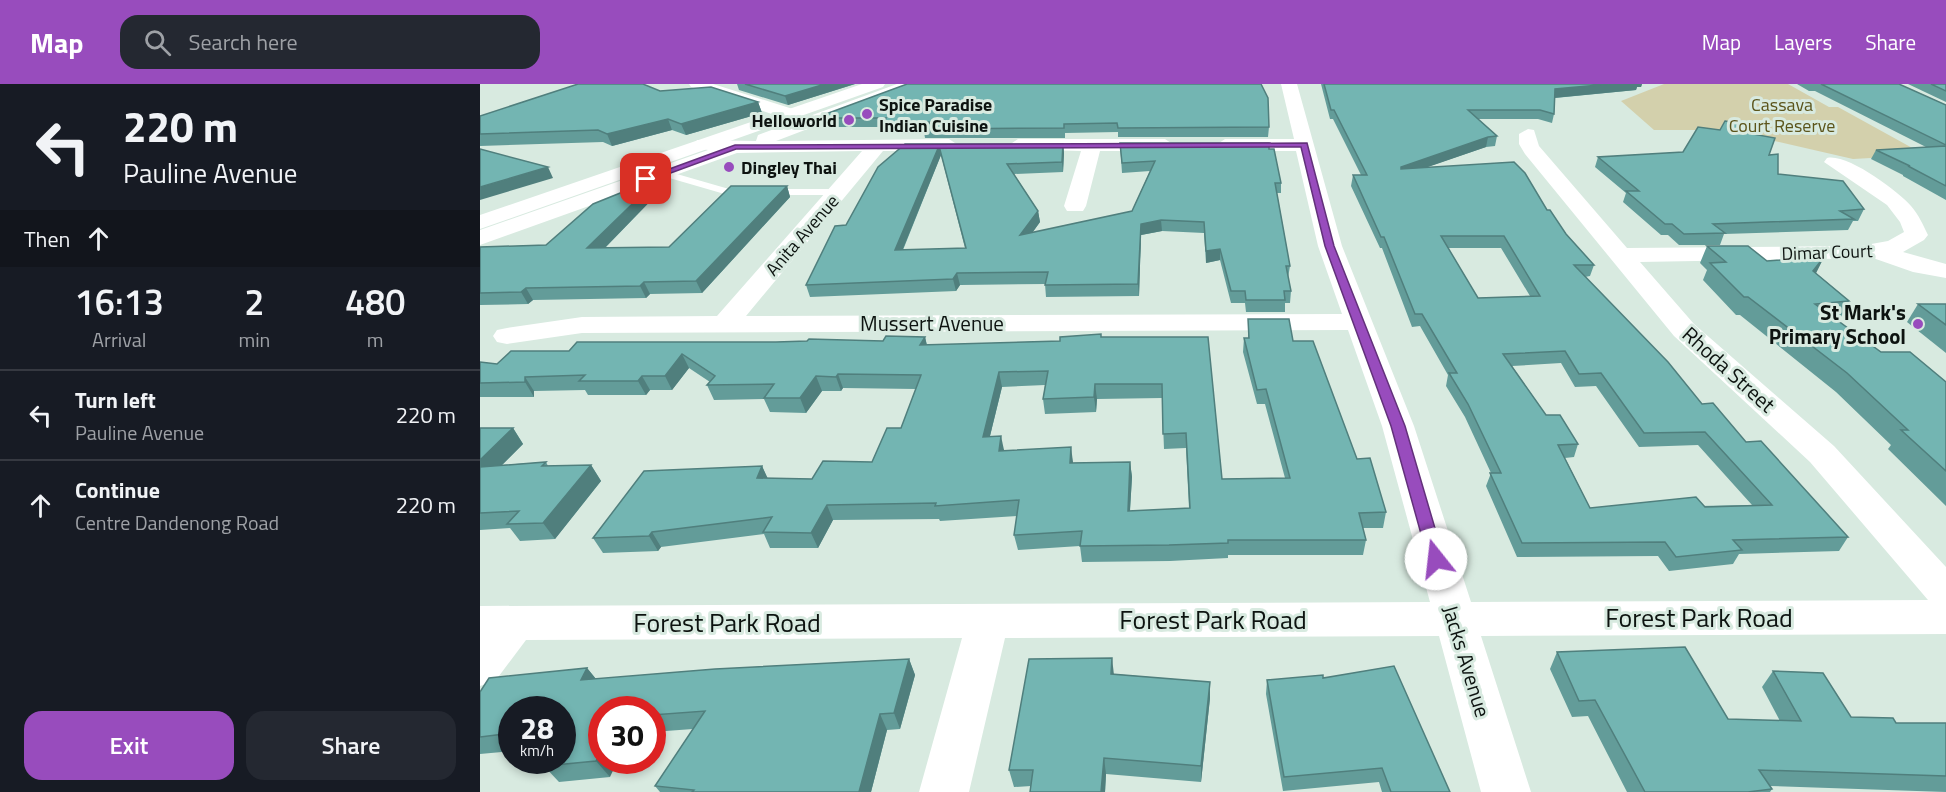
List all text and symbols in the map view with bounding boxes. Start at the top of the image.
search box [120,15,540,69]
text: Map [30,21,84,64]
text: Search here [189,25,298,59]
icon: search [141,26,174,59]
text: Map [1702,26,1741,58]
text: Layers [1774,26,1832,58]
text: Share [1865,26,1916,58]
place label: Spice Paradise Indian Cuisine [879,91,992,139]
park label: Cassava Court Reserve [1729,91,1835,139]
text: 220 m [123,94,238,158]
place label: Helloworld [752,107,837,134]
marker: Spice Paradise Indian Cuisine [860,107,874,121]
icon: left [24,108,102,186]
marker: Helloworld [842,113,856,127]
text: Pauline Avenue [123,152,297,193]
pin [620,153,671,204]
place label: Dingley Thai [741,154,837,181]
marker: Dingley Thai [722,160,736,174]
icon: arrive [629,162,662,195]
street label: Anita Avenue [759,188,845,282]
text: Then [24,222,70,256]
icon: ahead [82,222,115,255]
street label: Dimar Court [1781,237,1874,267]
text: 16:13 [75,274,164,329]
text: 2 [244,274,264,329]
text: 480 [345,274,405,329]
place label: St Mark's Primary School [1769,296,1906,352]
street label: Mussert Avenue [860,307,1004,339]
marker: St Mark's Primary School [1911,317,1925,331]
street label: Rhoda Street [1675,318,1783,420]
text: Arrival [92,324,146,355]
text: min [238,324,270,355]
text: m [367,324,383,355]
text: Turn left [75,383,156,417]
text: 220 m [396,398,456,432]
icon: left [24,399,57,432]
text: Pauline Avenue [75,417,204,448]
text: Continue [75,473,160,507]
text: 220 m [396,488,456,522]
icon: ahead [24,489,57,522]
text: Centre Dandenong Road [75,507,279,538]
position arrow [1404,527,1468,591]
street label: Forest Park Road [1605,598,1793,637]
street label: Forest Park Road [1119,600,1307,639]
street label: Jacks Avenue [1435,601,1499,721]
street label: Forest Park Road [633,603,821,642]
speed limit sign: 30 [588,696,666,774]
text: 28 [520,705,554,751]
button: Exit [24,711,234,780]
button: Share [246,711,456,780]
text: km/h [520,739,554,762]

